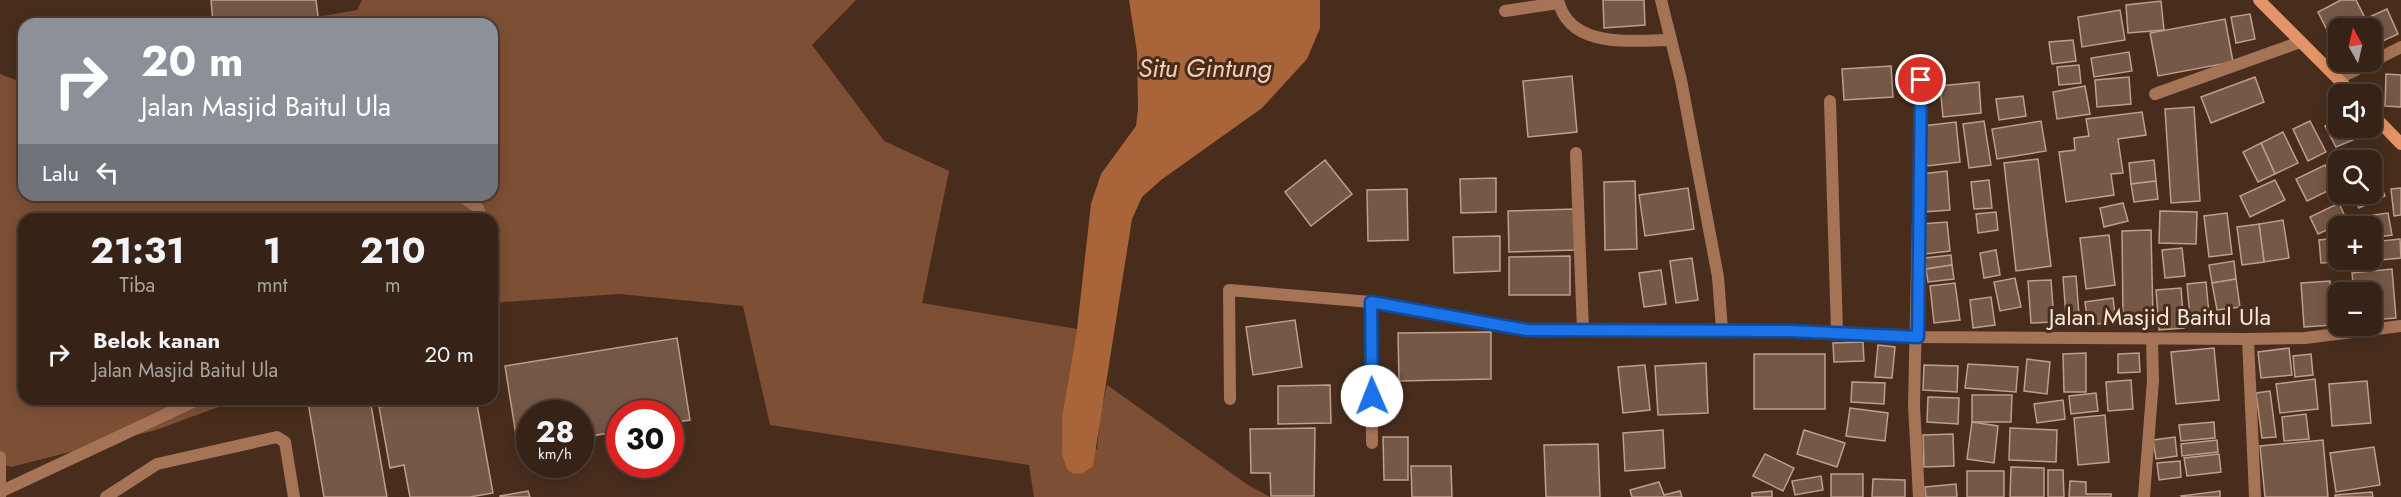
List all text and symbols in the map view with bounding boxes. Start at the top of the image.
north arrow [2328,18,2382,72]
map controls [2328,18,2382,336]
text: 20 m [141,31,243,92]
icon: right [42,42,120,120]
water label: Situ Gintung [1138,49,1272,87]
pin [1895,54,1946,105]
icon: arrive [1904,63,1937,96]
button: sound [2328,84,2382,138]
text: Jalan Masjid Baitul Ula [141,87,391,126]
button: search [2328,150,2382,204]
icon: left [91,156,124,189]
text: Lalu [42,157,79,189]
button: + [2328,216,2382,270]
text: 21:31 [90,224,184,276]
text: 1 [263,224,281,276]
text: 210 [360,224,426,276]
text: Tiba [120,271,155,300]
text: mnt [257,271,288,300]
text: m [385,271,401,300]
button: − [2328,282,2382,336]
street label: Jalan Masjid Baitul Ula [2046,299,2271,334]
text: Belok kanan [93,324,220,356]
icon: right [42,338,75,371]
text: 20 m [425,338,474,370]
text: Jalan Masjid Baitul Ula [93,356,278,385]
position arrow [1340,364,1404,428]
speed limit sign: 30 [606,400,684,478]
text: 28 [536,410,574,453]
text: km/h [538,443,572,465]

